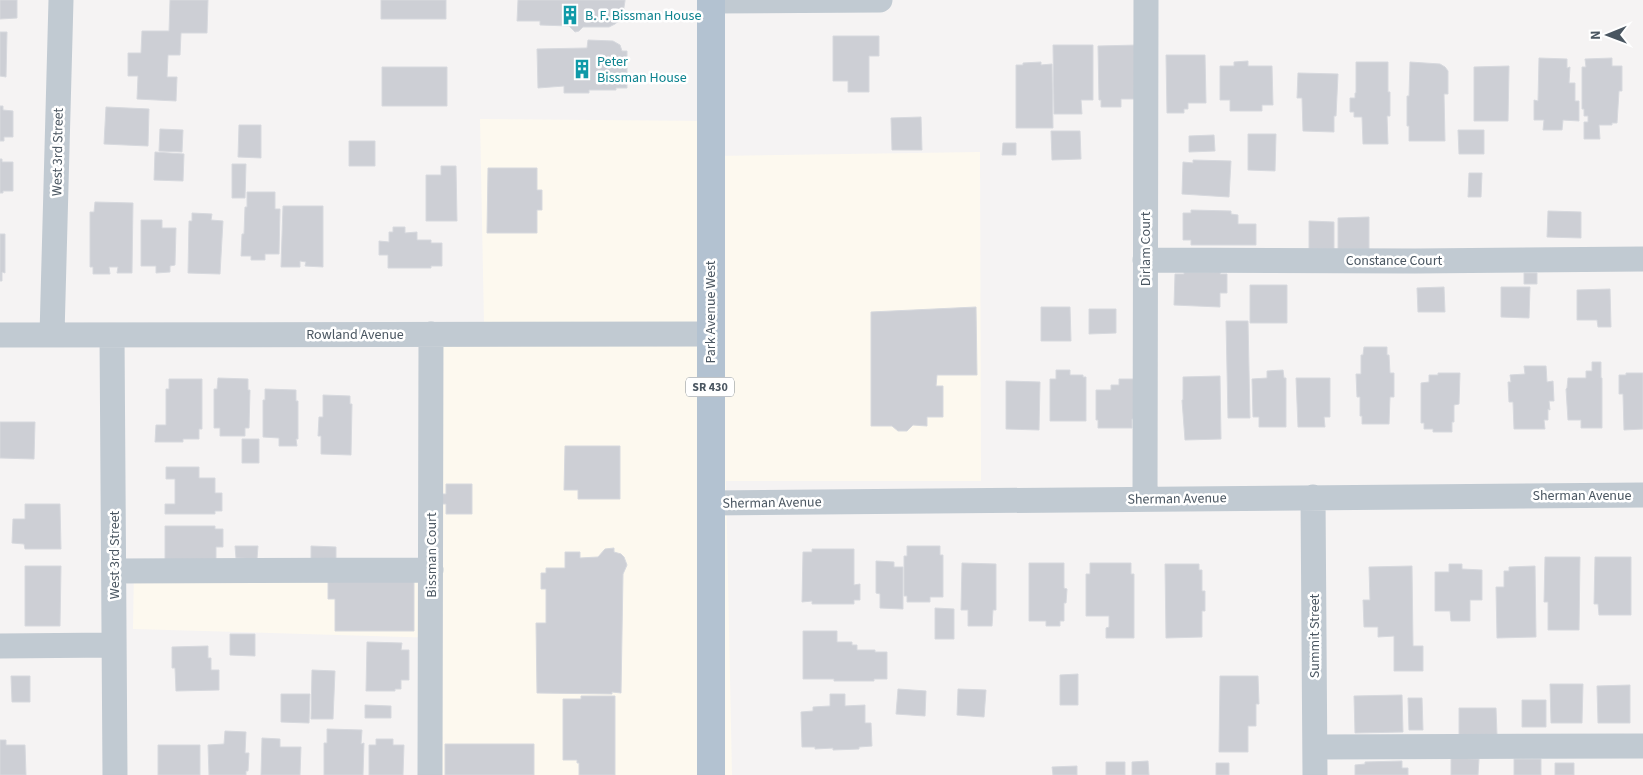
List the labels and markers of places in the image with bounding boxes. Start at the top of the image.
building icon: B. F. Bissman House [559,4,581,26]
place label: B. F. Bissman House [585,6,701,26]
place label: Peter Bissman House [597,52,687,88]
building icon: Peter Bissman House [571,58,593,80]

